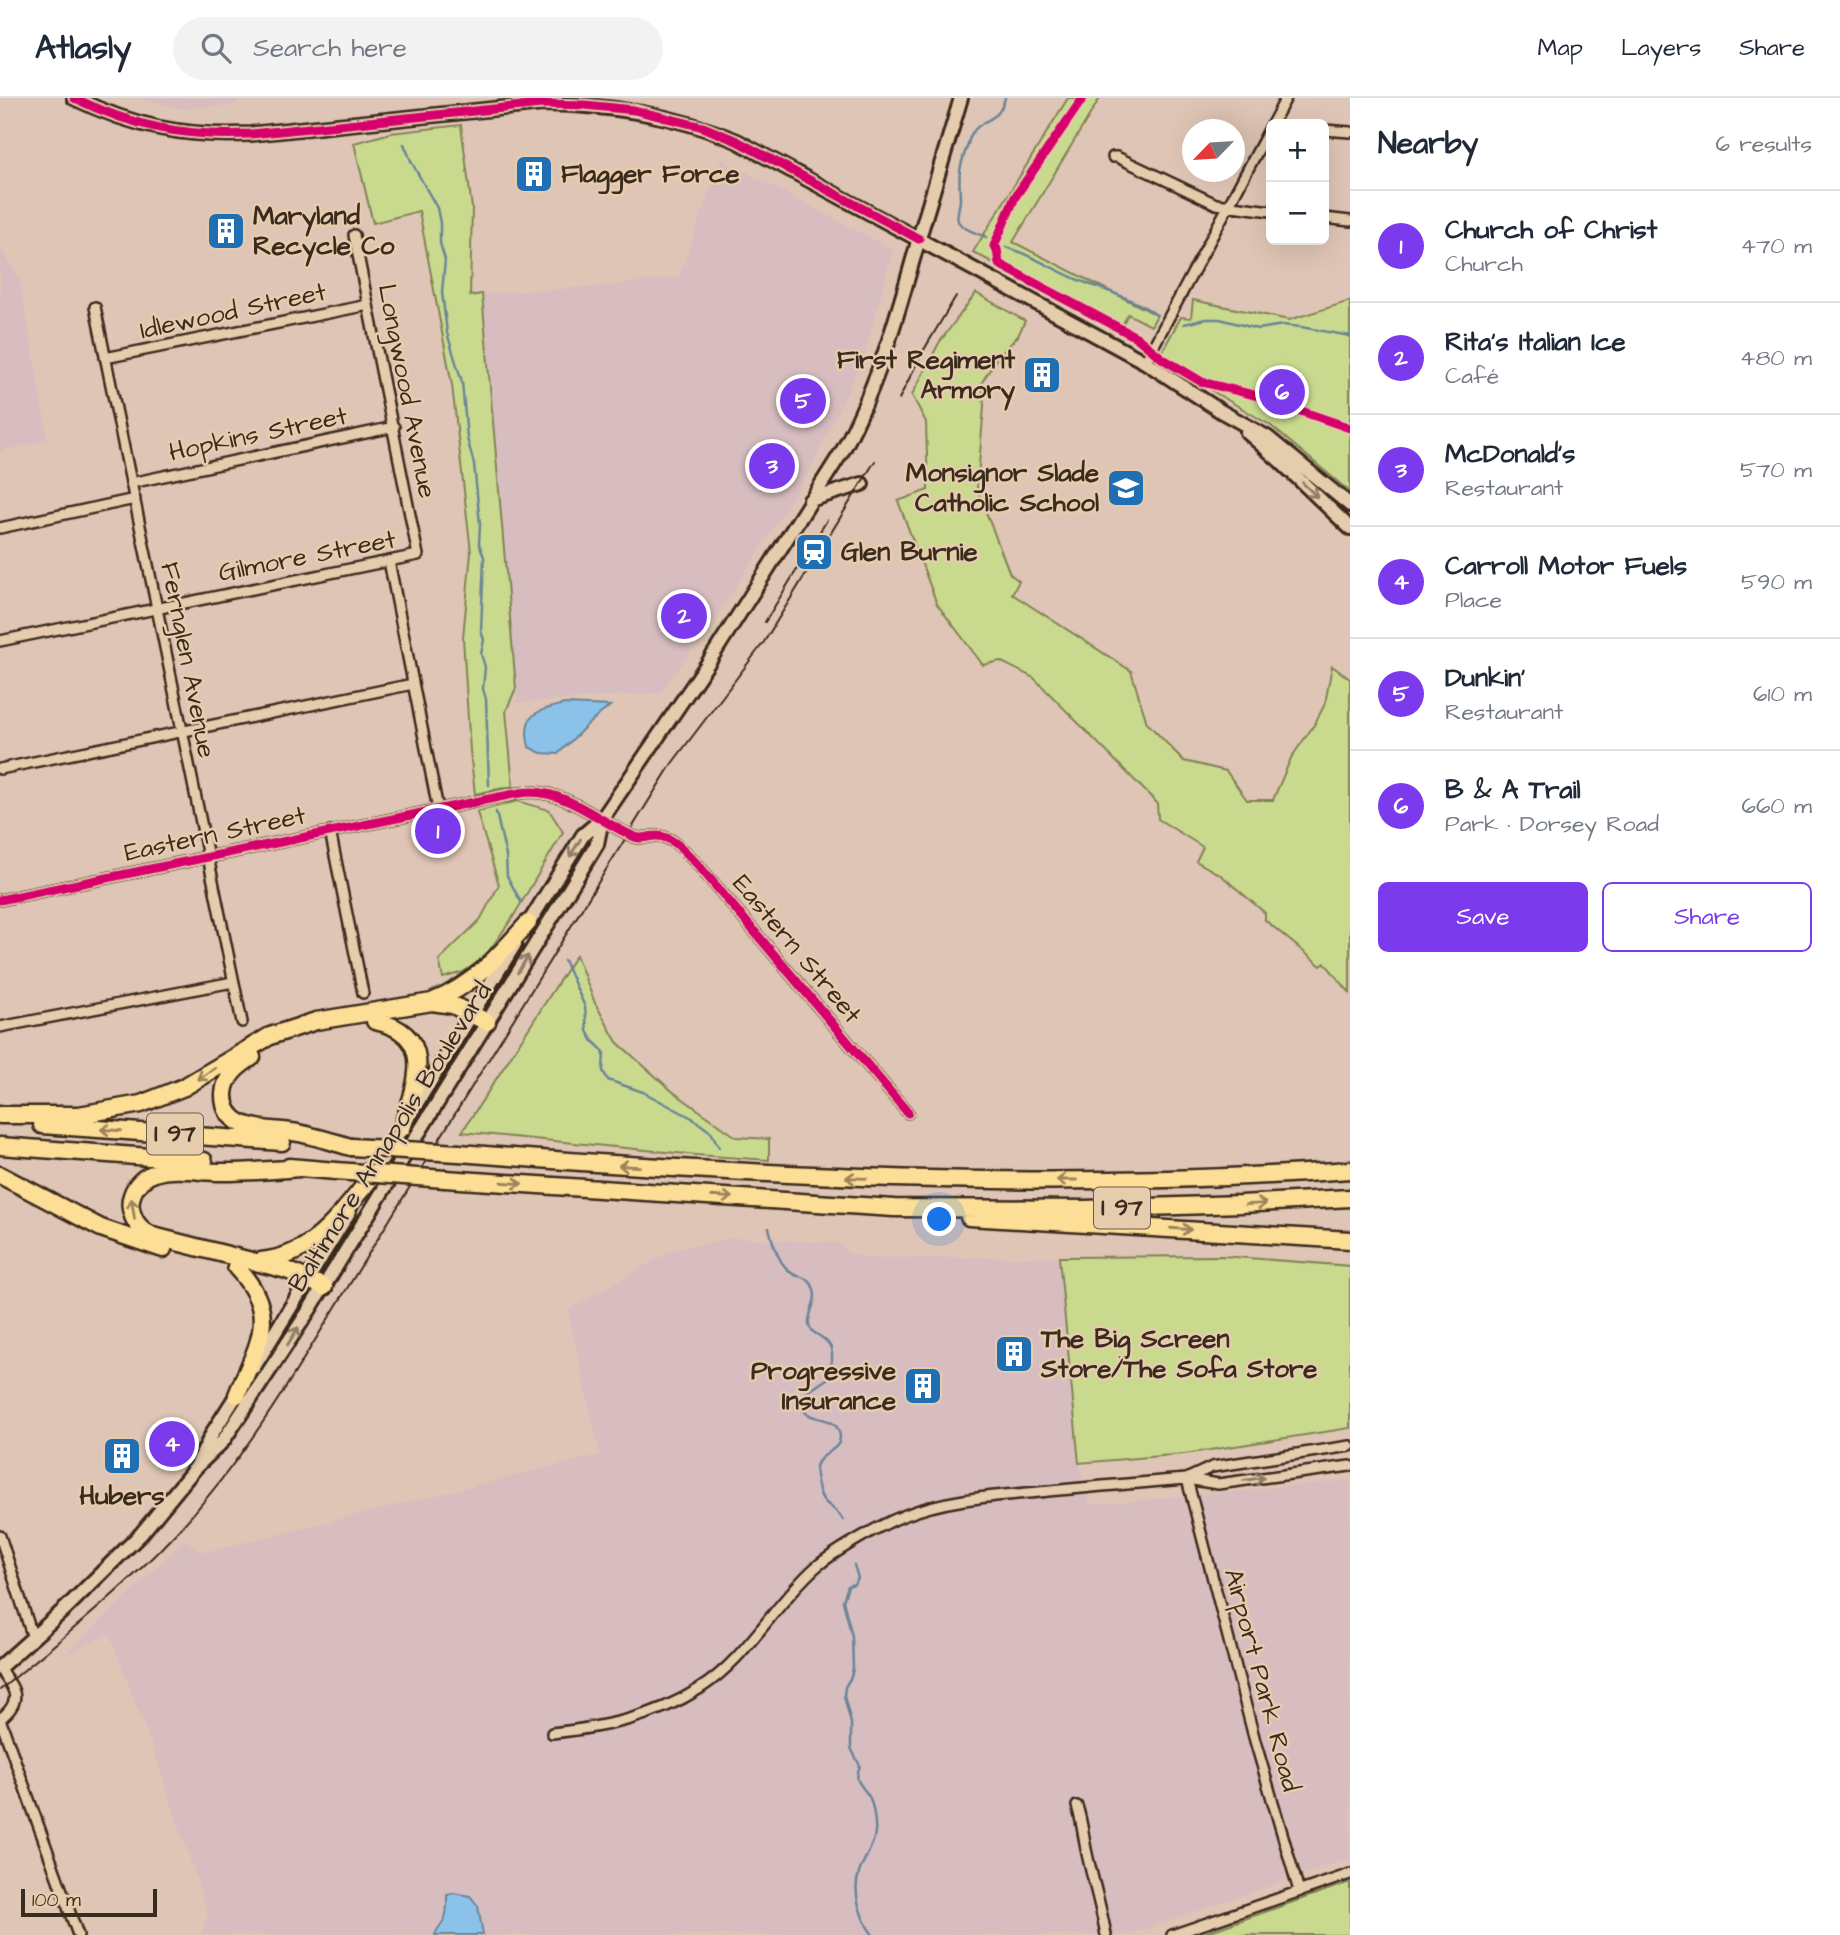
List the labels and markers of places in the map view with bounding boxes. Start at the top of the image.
building icon: Flagger Force [513,153,555,195]
place label: Flagger Force [561,156,739,195]
place label: Maryland Recycle Co [253,198,395,267]
building icon: Maryland Recycle Co [205,210,247,252]
place label: First Regiment Armory [837,342,1016,411]
building icon: First Regiment Armory [1021,354,1063,396]
pin: 6 [1259,366,1305,418]
pin: 5 [780,375,826,427]
pin: 3 [749,440,795,492]
place label: Monsignor Slade Catholic School [906,455,1099,521]
school or university icon: Monsignor Slade Catholic School [1105,467,1147,509]
station icon: Glen Burnie [793,531,835,573]
place label: Glen Burnie [841,534,978,570]
pin: 2 [661,590,707,642]
pin: 1 [415,805,461,857]
place label: The Big Screen Store/The Sofa Store [1040,1321,1317,1387]
building icon: The Big Screen Store/The Sofa Store [993,1333,1035,1375]
place label: Progressive Insurance [751,1353,896,1419]
building icon: Progressive Insurance [902,1365,944,1407]
pin: 4 [149,1418,195,1470]
building icon: Hubers [101,1435,143,1477]
place label: Hubers [79,1478,165,1514]

